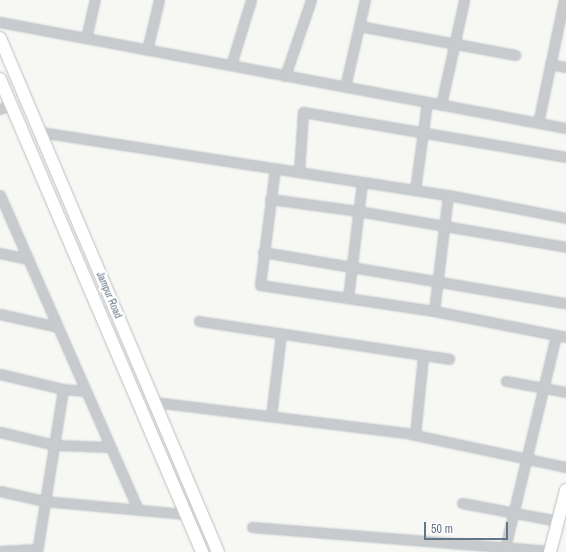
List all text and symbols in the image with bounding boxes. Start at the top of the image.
street label: Jampur Road [94,270,124,320]
scale bar [426,514,510,540]
text: 50 m [431,521,453,537]

